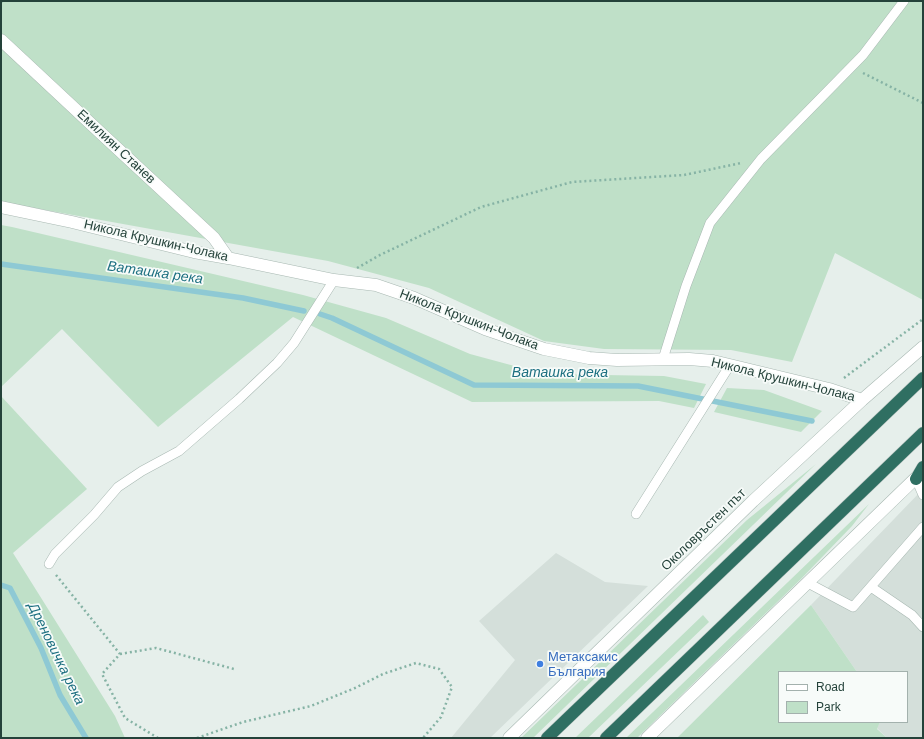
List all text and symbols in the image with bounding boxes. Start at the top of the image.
street label: Емилиян Станев [74,107,158,187]
street label: Никола Крушкин-Чолака [82,217,230,265]
water label: Ваташка река [106,258,204,288]
street label: Никола Крушкин-Чолака [397,286,541,354]
street label: Никола Крушкин-Чолака [710,355,856,405]
water label: Ваташка река [512,365,608,381]
street label: Околовръстен път [658,486,750,574]
water label: Дреновичка река [24,600,88,708]
place label: Метаксакис България [548,649,618,680]
marker: Метаксакис България [535,659,545,669]
legend [778,671,908,723]
text: Road [816,680,845,694]
text: Park [816,700,841,714]

